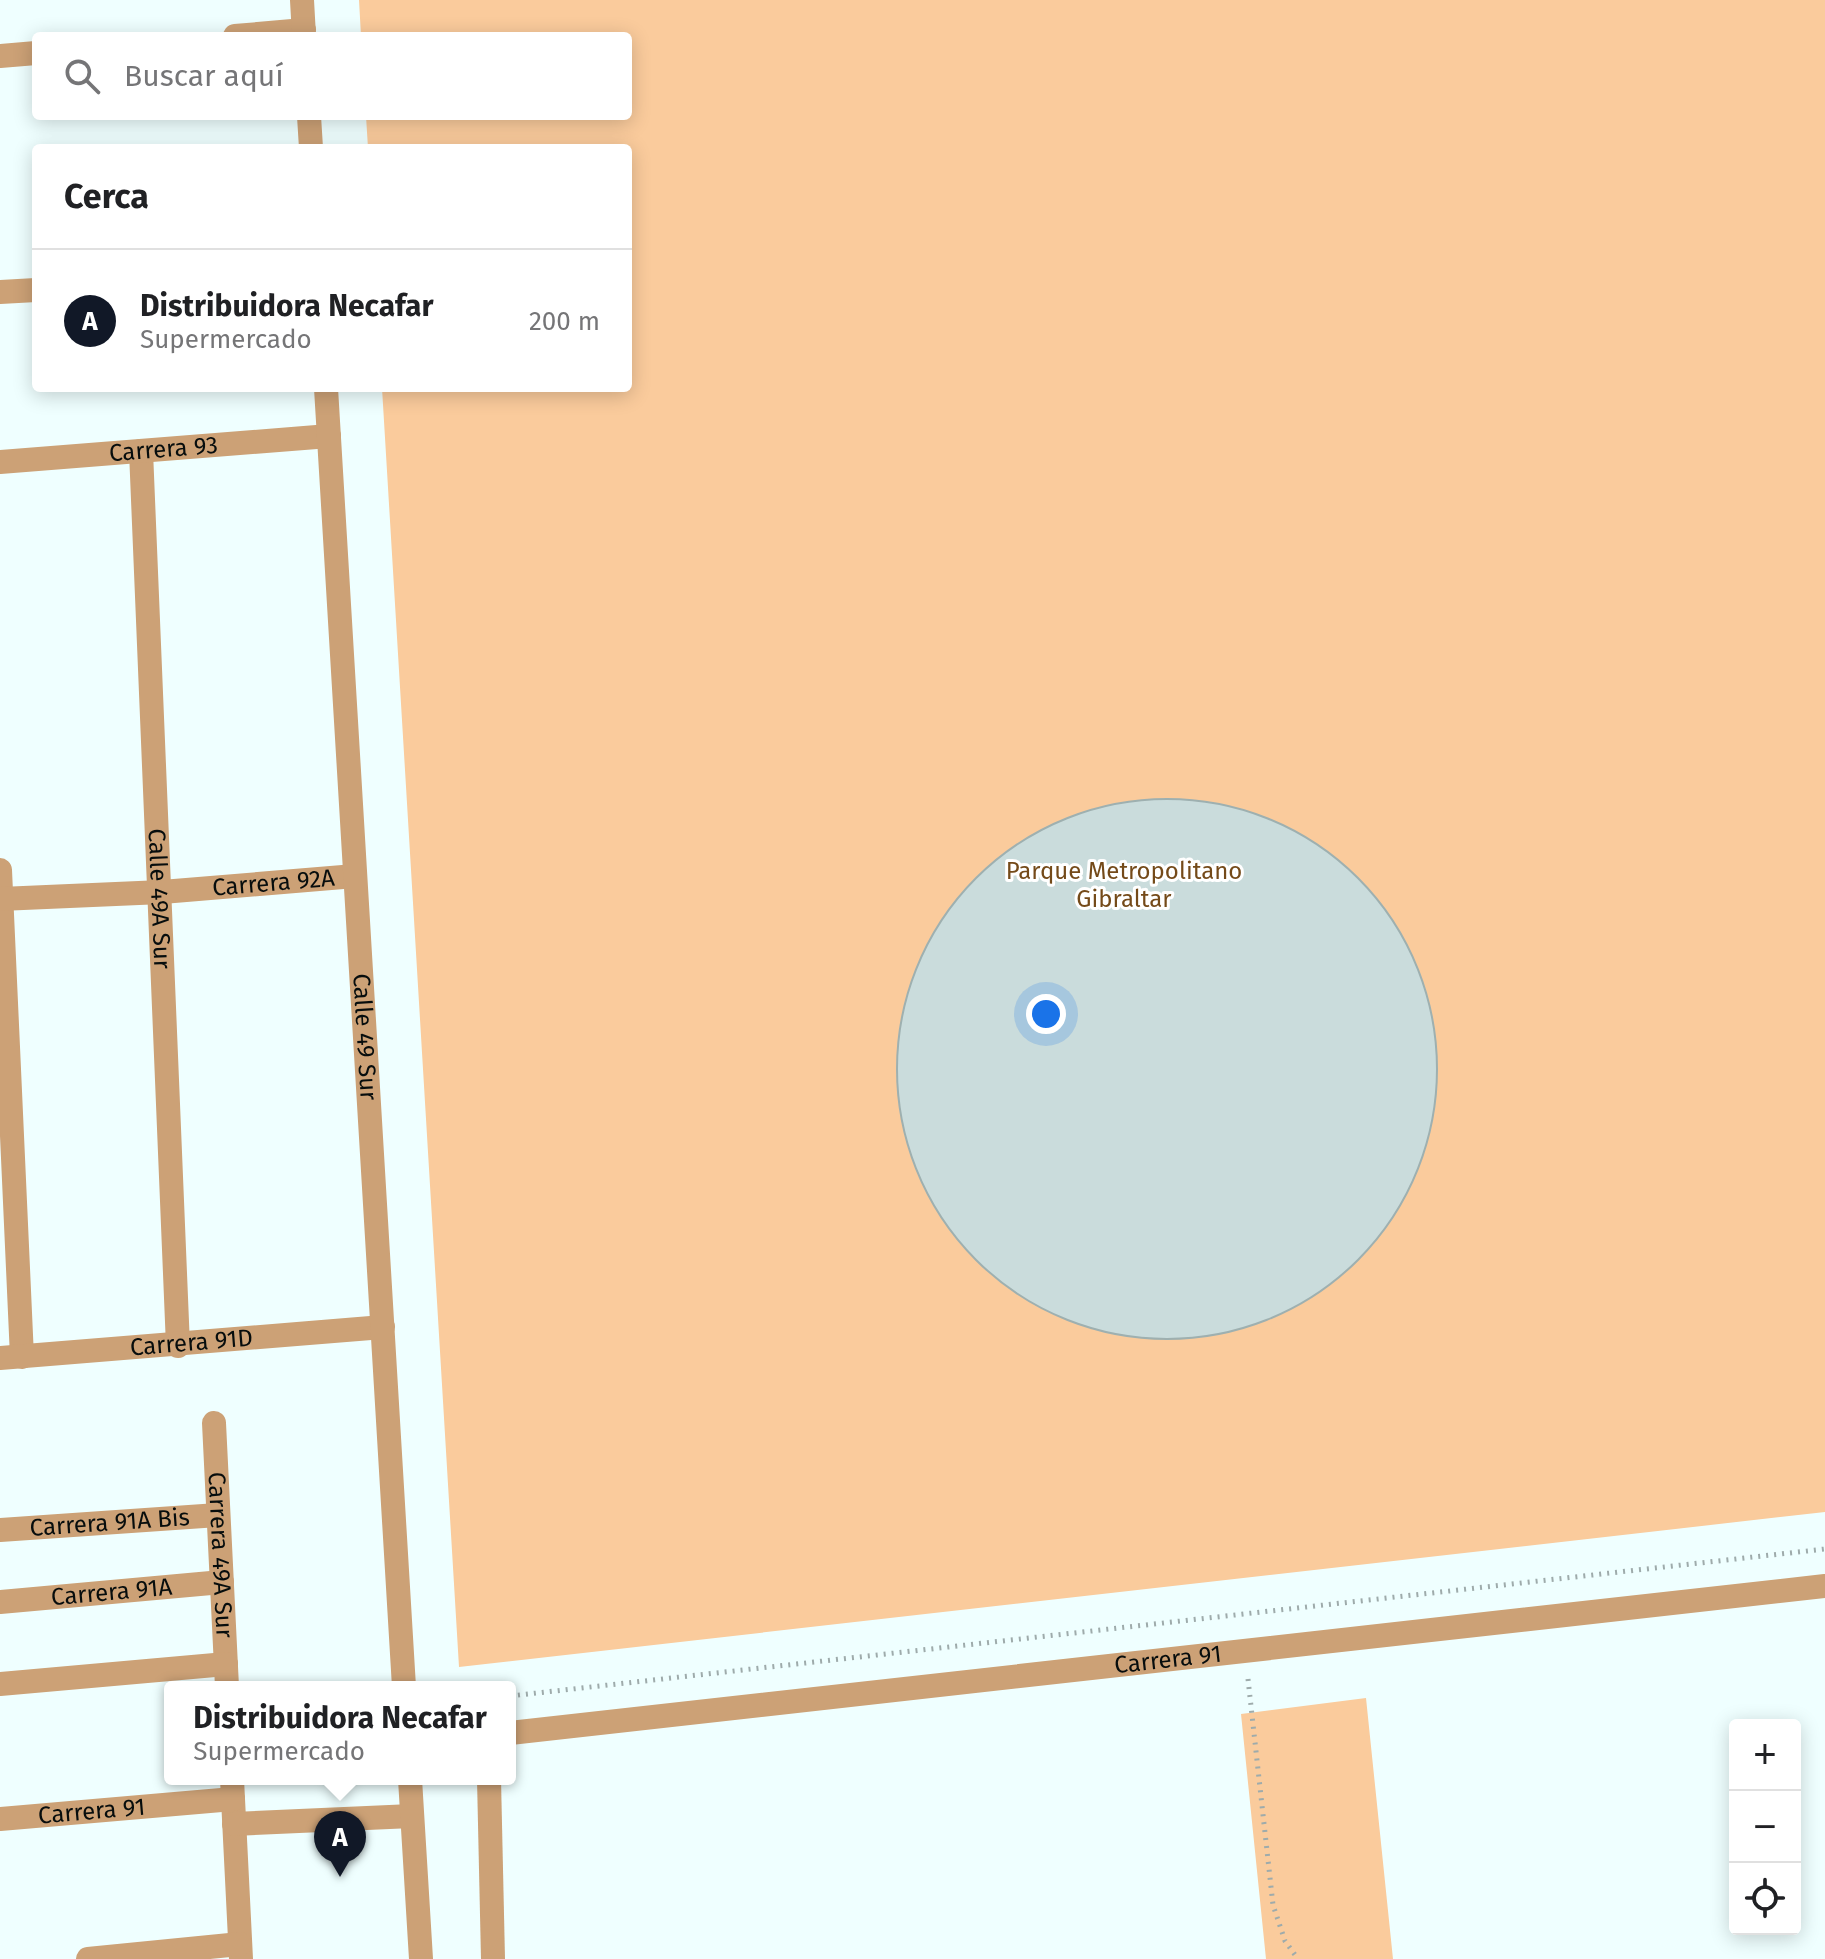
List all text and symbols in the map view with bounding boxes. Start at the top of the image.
search box [32,32,632,120]
icon: search [60,54,104,98]
text: Buscar aquí [124,58,284,94]
text: Cerca [64,176,149,217]
text: Distribuidora Necafar [140,288,434,324]
text: A [82,306,98,337]
text: 200 m [529,306,600,337]
text: Supermercado [140,324,312,355]
street label: Carrera 93 [108,431,219,467]
street label: Calle 49A Sur [143,828,176,970]
park label: Parque Metropolitano Gibraltar [1006,857,1242,913]
street label: Carrera 92A [211,864,336,902]
street label: Calle 49 Sur [347,973,383,1102]
your location [1026,994,1066,1034]
street label: Carrera 91D [129,1324,254,1361]
street label: Carrera 49A Sur [202,1471,239,1639]
street label: Carrera 91A Bis [29,1503,191,1542]
street label: Carrera 91A [50,1573,173,1611]
street label: Carrera 91 [1113,1640,1223,1679]
popup [164,1681,516,1785]
text: Distribuidora Necafar [193,1700,487,1736]
map controls [1729,1719,1801,1935]
button: + [1729,1719,1801,1791]
text: Supermercado [193,1736,365,1767]
button: − [1729,1791,1801,1863]
street label: Carrera 91 [37,1793,146,1830]
pin: A [314,1811,366,1877]
button: locate [1729,1863,1801,1935]

